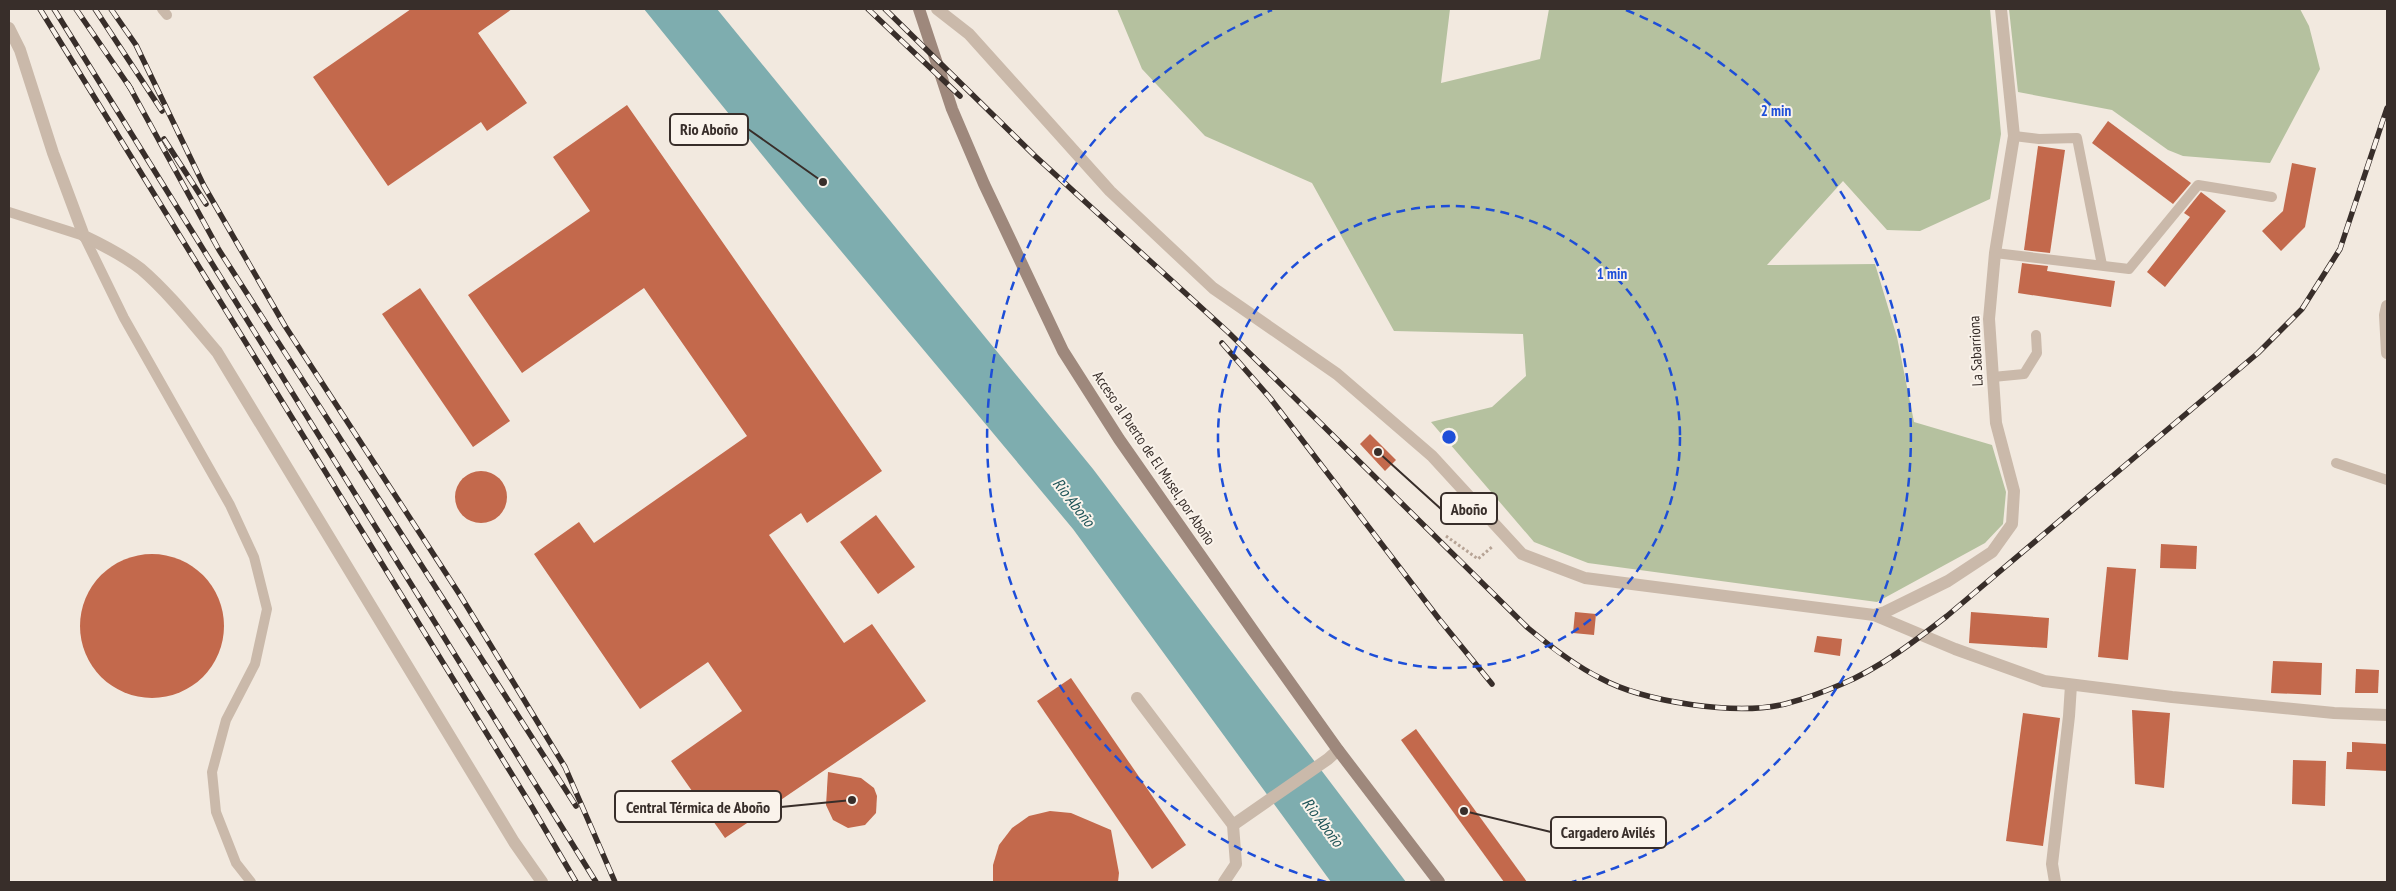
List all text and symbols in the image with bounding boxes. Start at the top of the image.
text: 2 min [1761,101,1791,120]
callout: Rio Aboño [670,114,748,145]
text: Rio Aboño [680,119,738,139]
text: 1 min [1597,264,1627,283]
street label: La Sabarriona [1964,315,1987,387]
street label: Acceso al Puerto de El Musel, por Aboño [1089,367,1220,548]
centre of rings [1440,428,1458,446]
water label: Rio Aboño [1049,474,1100,531]
callout: Aboño [1441,493,1497,524]
text: Aboño [1450,499,1487,519]
callout: Central Térmica de Aboño [615,791,781,822]
water label: Rio Aboño [1298,793,1349,851]
text: Central Térmica de Aboño [626,797,770,817]
callout: Cargadero Avilés [1551,817,1666,848]
text: Cargadero Avilés [1561,822,1656,842]

